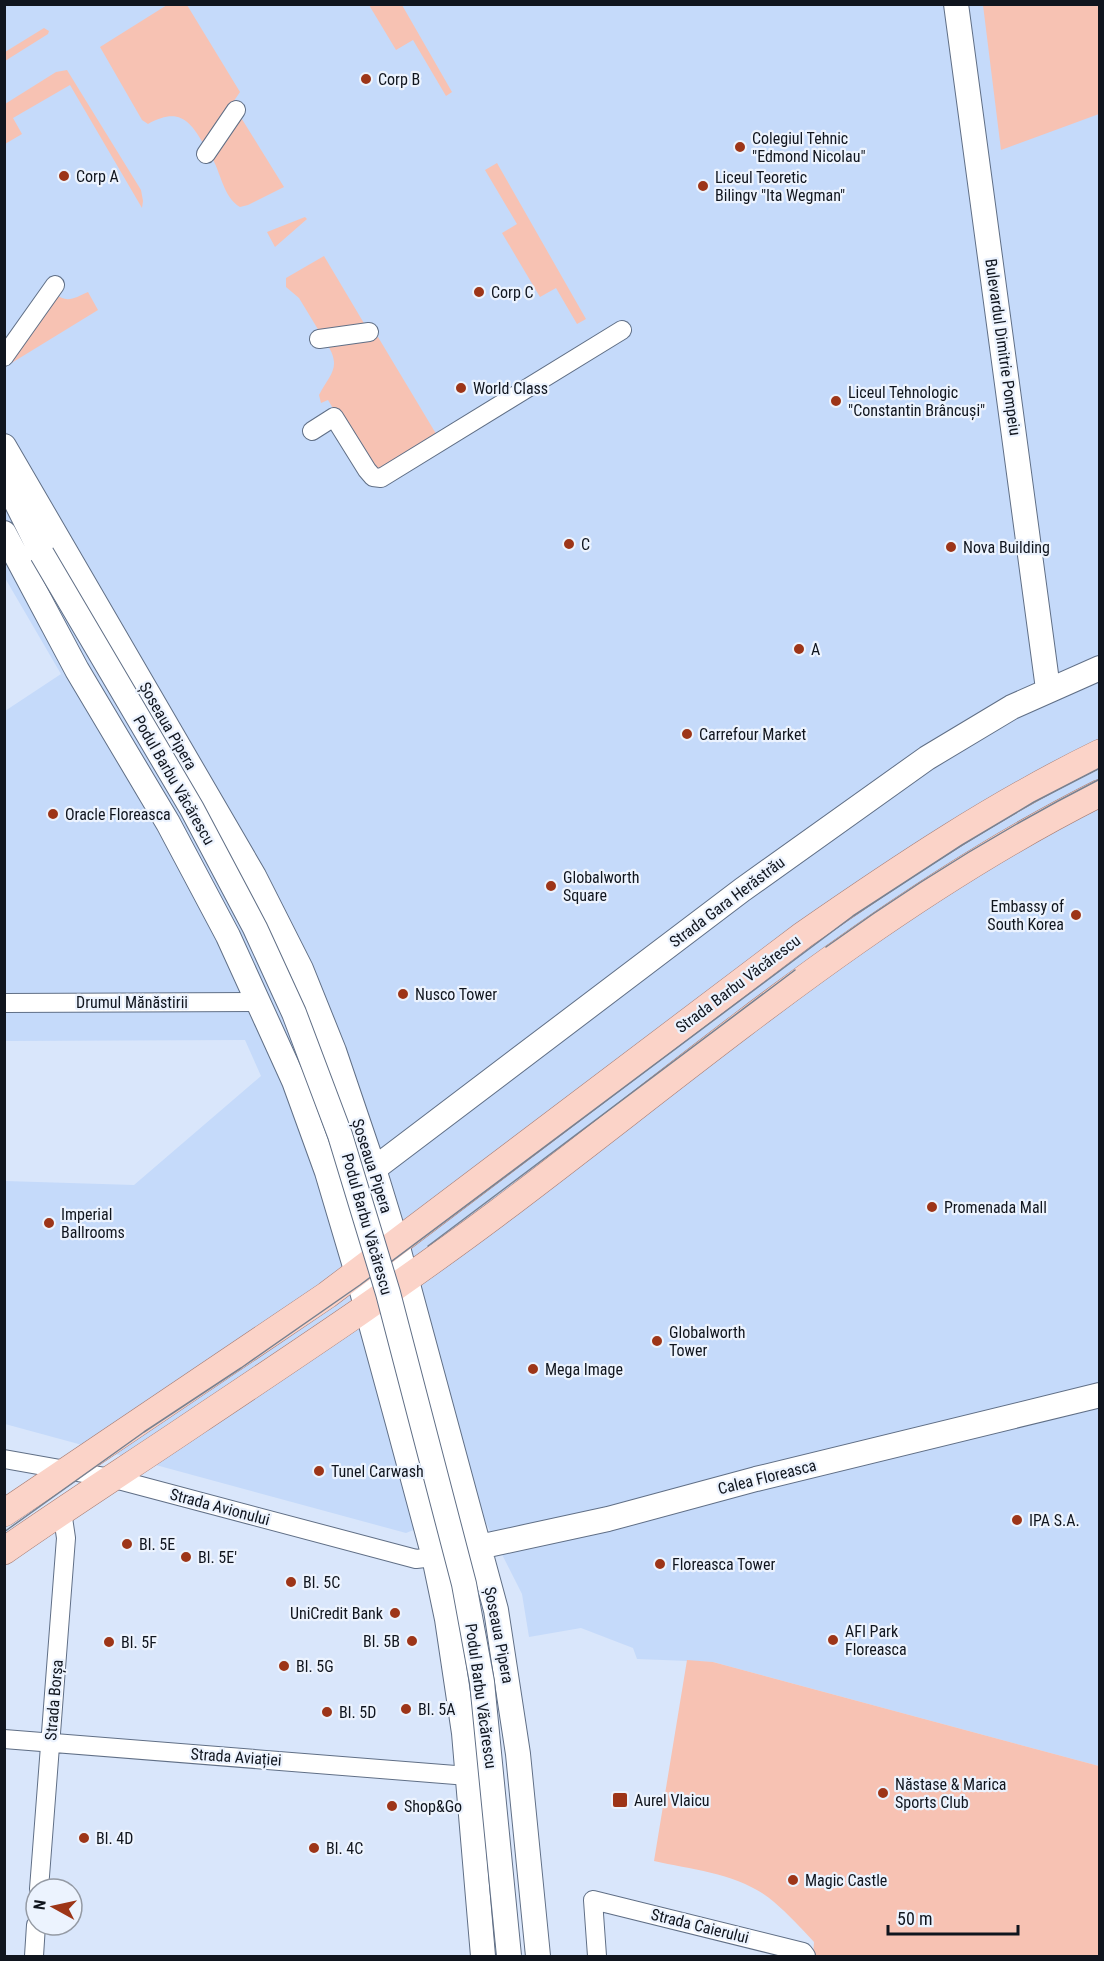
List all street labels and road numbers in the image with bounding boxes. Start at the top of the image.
street label: Bulevardul Dimitrie Pompeiu [981,257,1025,437]
street label: Șoseaua Pipera [134,679,201,774]
street label: Podul Barbu Văcărescu [129,712,219,848]
street label: Strada Gara Herăstrău [666,853,788,951]
street label: Strada Barbu Văcărescu [672,931,804,1037]
street label: Drumul Mănăstirii [76,993,188,1012]
street label: Șoseaua Pipera [347,1116,396,1216]
street label: Podul Barbu Văcărescu [338,1151,396,1297]
street label: Calea Floreasca [716,1456,818,1498]
street label: Strada Avionului [168,1485,272,1529]
street label: Șoseaua Pipera [479,1585,518,1685]
street label: Podul Barbu Văcărescu [461,1622,501,1770]
street label: Strada Borșa [41,1659,68,1741]
street label: Strada Aviației [190,1744,282,1771]
street label: Strada Caierului [649,1905,751,1947]

